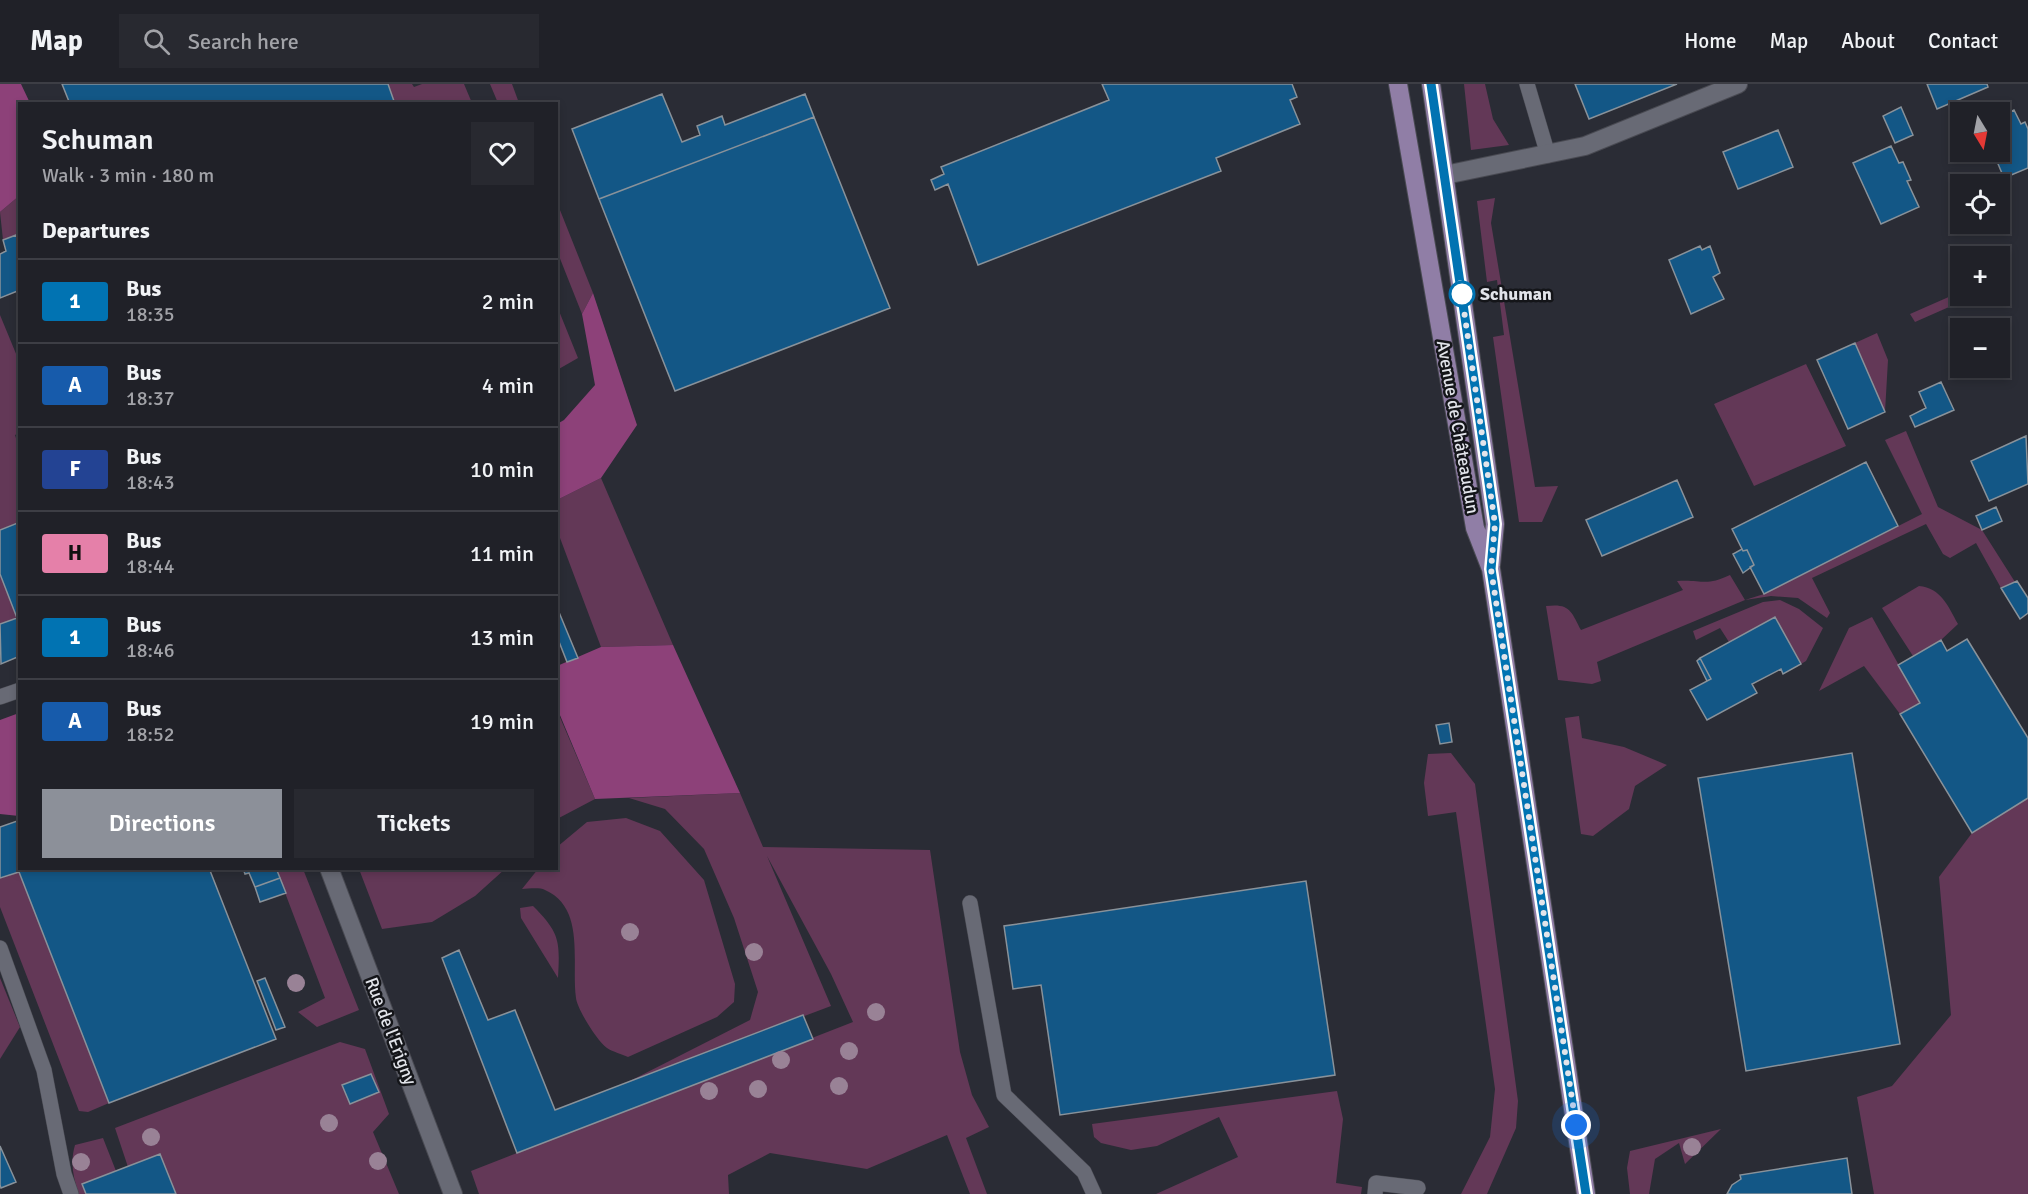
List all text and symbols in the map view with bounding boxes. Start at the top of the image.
search box [119,14,539,68]
text: Map [30,24,83,58]
icon: search [140,25,173,58]
text: Search here [188,28,299,55]
text: Home [1684,28,1737,54]
text: Map [1770,28,1808,54]
text: About [1841,28,1895,54]
text: Contact [1928,28,1998,54]
north arrow [1950,102,2010,162]
map controls [1950,102,2010,378]
button: heart [471,122,534,185]
text: Schuman [42,123,153,157]
text: Walk · 3 min · 180 m [42,163,214,188]
button: locate [1950,174,2010,234]
text: Departures [42,217,150,244]
button: + [1950,246,2010,306]
text: Bus [126,275,161,302]
marker: Schuman [1449,281,1475,307]
place label: Schuman [1480,283,1552,305]
text: 1 [69,288,81,314]
text: 2 min [482,288,534,315]
text: 18:35 [126,302,175,327]
button: − [1950,318,2010,378]
street label: Avenue de Châteaudun [1432,339,1484,515]
text: Bus [126,359,161,386]
text: A [68,372,82,398]
text: 4 min [482,372,534,399]
text: 18:37 [126,386,175,411]
text: Bus [126,443,161,470]
text: F [69,456,81,482]
text: 10 min [470,456,534,483]
text: 18:43 [126,470,175,495]
text: Bus [126,527,161,554]
text: H [68,540,82,566]
text: 11 min [470,540,534,567]
text: 18:44 [126,554,175,579]
text: Bus [126,611,161,638]
text: 1 [69,624,81,650]
text: 13 min [470,624,534,651]
text: 18:46 [126,638,175,663]
text: Bus [126,695,161,722]
text: A [68,708,82,734]
text: 19 min [470,708,534,735]
text: 18:52 [126,722,175,747]
button: Directions [42,789,282,858]
button: Tickets [294,789,534,858]
street label: Rue de l'Erigny [360,974,422,1089]
your location [1561,1110,1591,1140]

